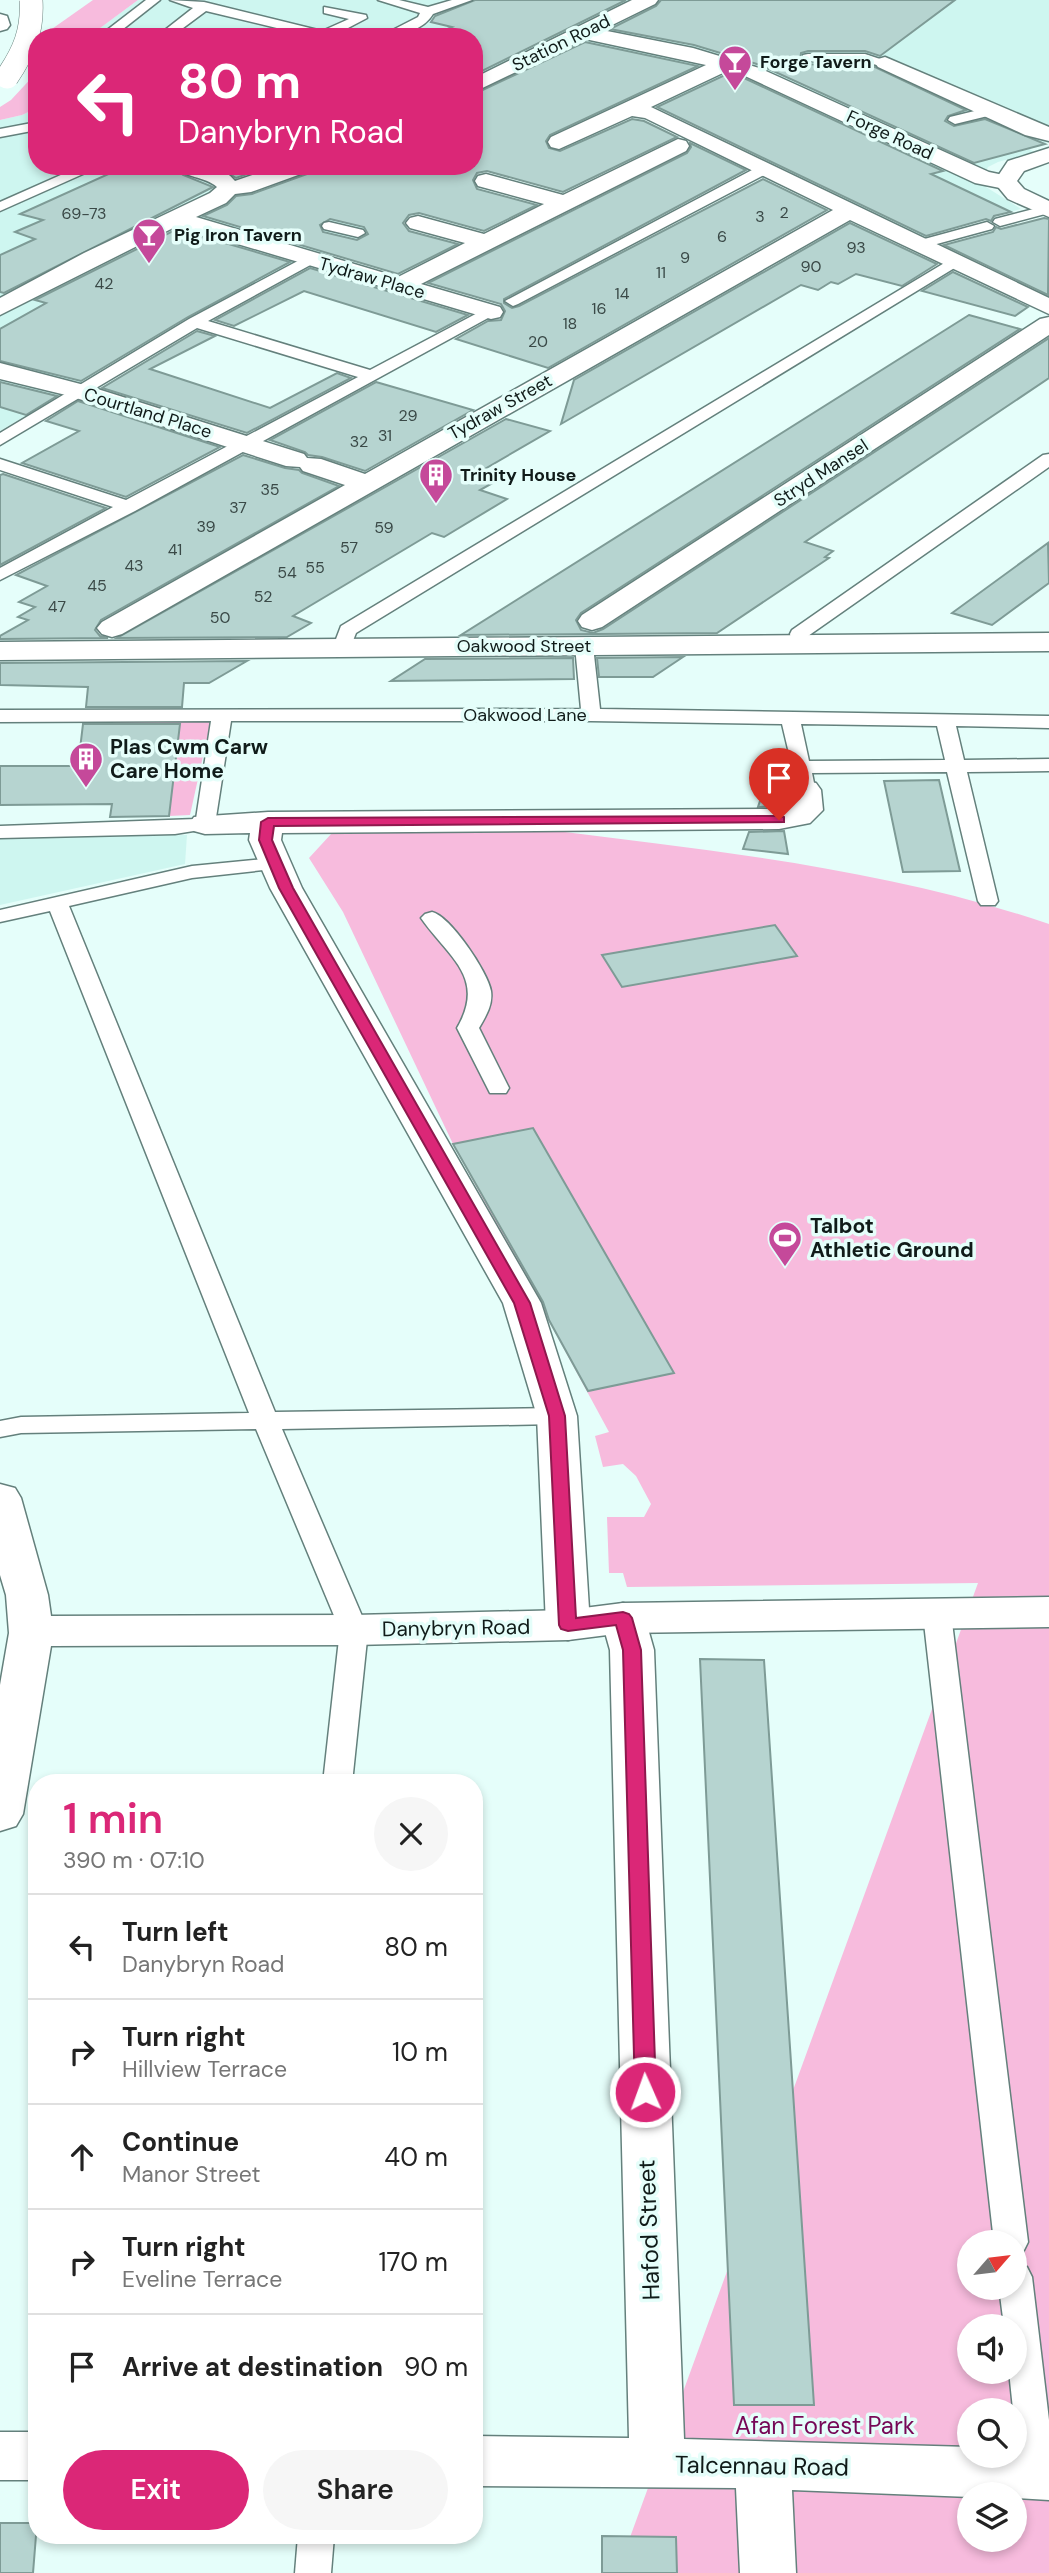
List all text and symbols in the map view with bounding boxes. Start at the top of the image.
street label: Station Road [508,9,614,77]
bar icon: Forge Tavern [716,43,754,92]
text: 80 m [178,49,301,113]
place label: Forge Tavern [760,50,872,74]
icon: left [63,56,154,147]
street label: Forge Road [843,104,937,166]
text: Danybryn Road [178,111,404,153]
house number: 2 [779,202,789,223]
house number: 69-73 [61,203,107,224]
house number: 3 [755,206,765,227]
bar icon: Pig Iron Tavern [130,216,168,265]
place label: Pig Iron Tavern [174,223,302,247]
house number: 6 [717,226,727,247]
house number: 93 [846,237,866,258]
house number: 9 [680,247,690,268]
street label: Tydraw Place [316,251,428,305]
house number: 90 [801,256,822,277]
house number: 11 [656,262,666,283]
house number: 42 [95,273,113,294]
house number: 14 [615,283,630,304]
house number: 16 [591,298,607,319]
house number: 18 [563,313,577,334]
house number: 20 [528,331,548,352]
street label: Tydraw Street [444,369,556,445]
street label: Courtland Place [81,382,215,444]
house number: 29 [398,405,418,426]
house number: 31 [378,425,392,446]
house number: 32 [350,431,368,452]
street label: Stryd Mansel [769,434,873,512]
building icon: Trinity House [417,456,455,505]
place label: Trinity House [460,463,577,487]
house number: 35 [260,479,280,500]
house number: 37 [229,497,247,518]
house number: 39 [196,516,216,537]
house number: 59 [374,517,394,538]
house number: 57 [340,537,358,558]
house number: 41 [168,539,182,560]
house number: 43 [124,555,144,576]
house number: 55 [305,557,325,578]
house number: 54 [277,562,297,583]
house number: 45 [87,575,107,596]
house number: 52 [254,586,272,607]
house number: 47 [48,596,66,617]
house number: 50 [210,607,230,628]
street label: Oakwood Street [457,634,591,658]
street label: Oakwood Lane [463,703,587,727]
place label: Plas Cwm Carw Care Home [110,733,268,785]
building icon: Plas Cwm Carw Care Home [67,740,105,789]
pin [749,748,809,820]
icon: arrive [760,759,798,797]
place label: Talbot Athletic Ground [810,1212,974,1264]
sports icon: Talbot Athletic Ground [766,1219,804,1268]
street label: Danybryn Road [382,1613,530,1643]
text: 1 min [63,1791,163,1846]
button: close [374,1797,448,1871]
text: 390 m · 07:10 [63,1845,205,1875]
text: Turn left [122,1915,229,1949]
icon: left [63,1928,101,1966]
text: 80 m [384,1930,448,1964]
text: Danybryn Road [122,1949,285,1979]
text: Turn right [122,2020,246,2054]
icon: right [63,2033,101,2071]
text: 10 m [392,2035,448,2069]
text: Hillview Terrace [122,2054,287,2084]
position arrow [608,2055,682,2129]
text: Continue [122,2125,239,2159]
icon: ahead [63,2138,101,2176]
text: 40 m [384,2140,448,2174]
text: Manor Street [122,2159,261,2189]
street label: Hafod Street [631,2159,666,2301]
text: Turn right [122,2230,246,2264]
north arrow [957,2230,1027,2300]
map controls [957,2230,1027,2552]
icon: right [63,2243,101,2281]
text: 170 m [379,2245,448,2279]
text: Eveline Terrace [122,2264,282,2294]
button: sound [957,2314,1027,2384]
icon: arrive [63,2348,101,2386]
text: Arrive at destination [122,2350,383,2384]
text: 90 m [404,2350,468,2384]
button: search [957,2398,1027,2468]
park label: Afan Forest Park [735,2410,915,2441]
street label: Talcennau Road [675,2448,849,2483]
button: Exit [63,2450,249,2530]
button: Share [263,2450,448,2530]
button: layers [957,2482,1027,2552]

